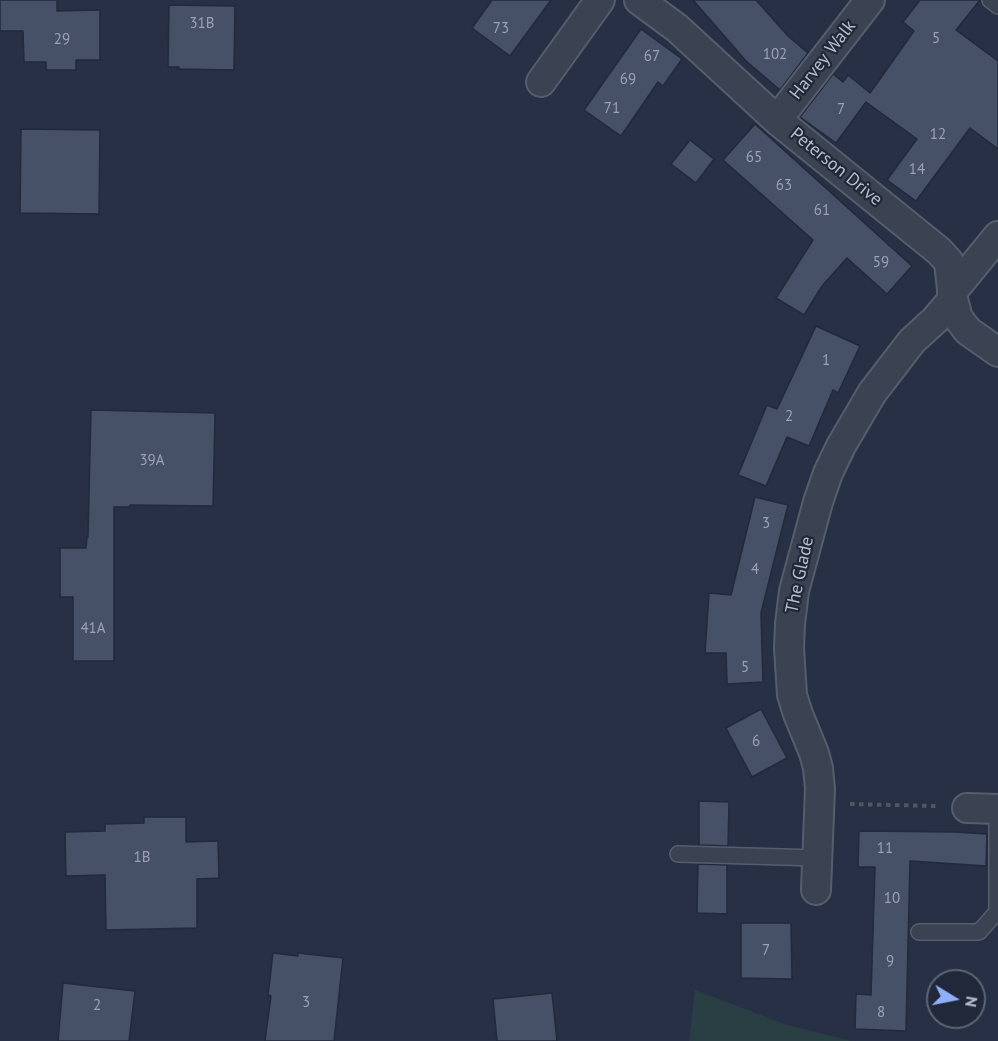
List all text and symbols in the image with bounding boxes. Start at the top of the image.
house number: 31B [189,15,215,33]
street label: Harvey Walk [785,16,861,104]
house number: 73 [493,20,509,38]
house number: 5 [932,30,940,48]
house number: 29 [54,31,70,49]
house number: 102 [763,46,787,64]
house number: 67 [644,48,660,66]
house number: 69 [620,71,636,89]
house number: 71 [604,100,620,118]
house number: 7 [837,101,845,119]
street label: Peterson Drive [786,123,886,211]
house number: 12 [930,126,946,144]
house number: 65 [746,149,762,167]
house number: 14 [909,161,925,179]
house number: 63 [776,177,792,195]
house number: 61 [814,202,830,220]
house number: 59 [873,254,889,272]
house number: 1 [822,352,830,370]
house number: 2 [785,408,793,426]
house number: 39A [139,452,165,470]
house number: 3 [762,515,770,533]
street label: The Glade [781,535,819,615]
house number: 4 [751,561,759,579]
house number: 41A [80,620,106,638]
house number: 5 [741,659,749,677]
house number: 6 [752,733,760,751]
house number: 11 [877,840,893,858]
house number: 1B [134,849,150,867]
house number: 10 [884,890,900,908]
house number: 7 [762,942,770,960]
house number: 9 [886,953,894,971]
north arrow [926,969,986,1029]
house number: 3 [302,994,310,1012]
text: N [961,995,983,1009]
house number: 2 [93,997,101,1015]
house number: 8 [877,1004,885,1022]

